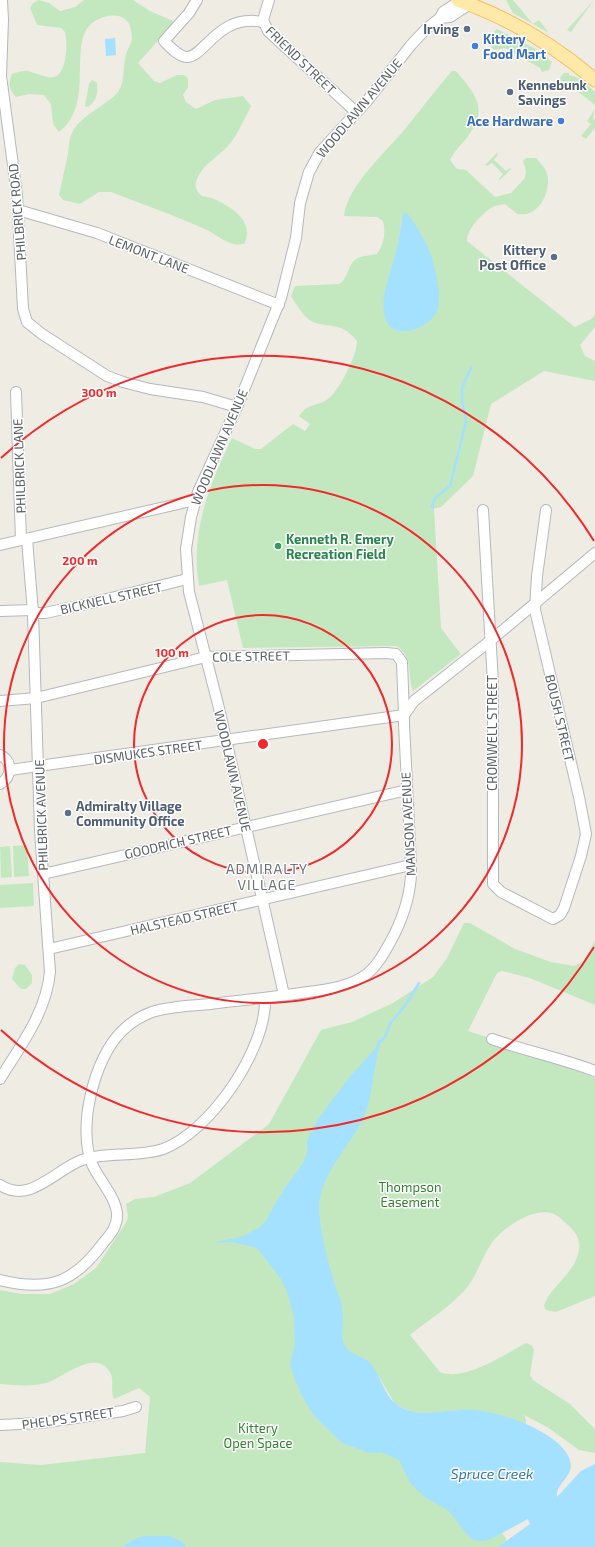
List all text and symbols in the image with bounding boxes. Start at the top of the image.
place label: Irving [423,21,459,37]
street label: FRIEND STREET [263,22,340,98]
marker: Irving [462,24,472,34]
place label: Kittery Food Mart [483,31,547,62]
marker: Kittery Food Mart [470,41,480,51]
street label: WOODLAWN AVENUE [313,55,405,161]
place label: Kennebunk Savings [518,77,588,108]
marker: Kennebunk Savings [505,87,515,97]
place label: Ace Hardware [467,113,553,129]
marker: Ace Hardware [556,116,566,126]
street label: PHILBRICK ROAD [5,163,29,261]
street label: LEMONT LANE [107,231,191,277]
place label: Kittery Post Office [479,242,547,273]
marker: Kittery Post Office [549,252,559,262]
text: 300 m [81,385,117,399]
street label: WOODLAWN AVENUE [187,386,251,508]
street label: PHILBRICK LANE [9,418,29,514]
place label: Kenneth R. Emery Recreation Field [286,531,395,562]
marker: Kenneth R. Emery Recreation Field [273,541,283,551]
text: 200 m [62,553,98,567]
street label: BICKNELL STREET [59,578,164,617]
text: 100 m [155,645,189,659]
street label: COLE STREET [212,647,290,665]
street label: BOUSH STREET [542,673,578,764]
street label: CROMWELL STREET [484,675,500,791]
street label: WOODLAWN AVENUE [211,708,255,834]
street label: DISMUKES STREET [93,736,204,768]
centre of rings [256,737,270,751]
street label: PHILBRICK AVENUE [31,759,51,871]
street label: MANSON AVENUE [397,771,419,877]
place label: Admiralty Village Community Office [76,798,185,829]
marker: Admiralty Village Community Office [63,808,73,818]
street label: GOODRICH STREET [123,822,234,862]
district label: ADMIRALTY VILLAGE [226,860,308,893]
street label: HALSTEAD STREET [129,898,240,938]
park label: Thompson Easement [379,1179,441,1210]
street label: PHELPS STREET [21,1404,116,1432]
park label: Kittery Open Space [224,1420,292,1451]
water label: Spruce Creek [451,1465,533,1482]

